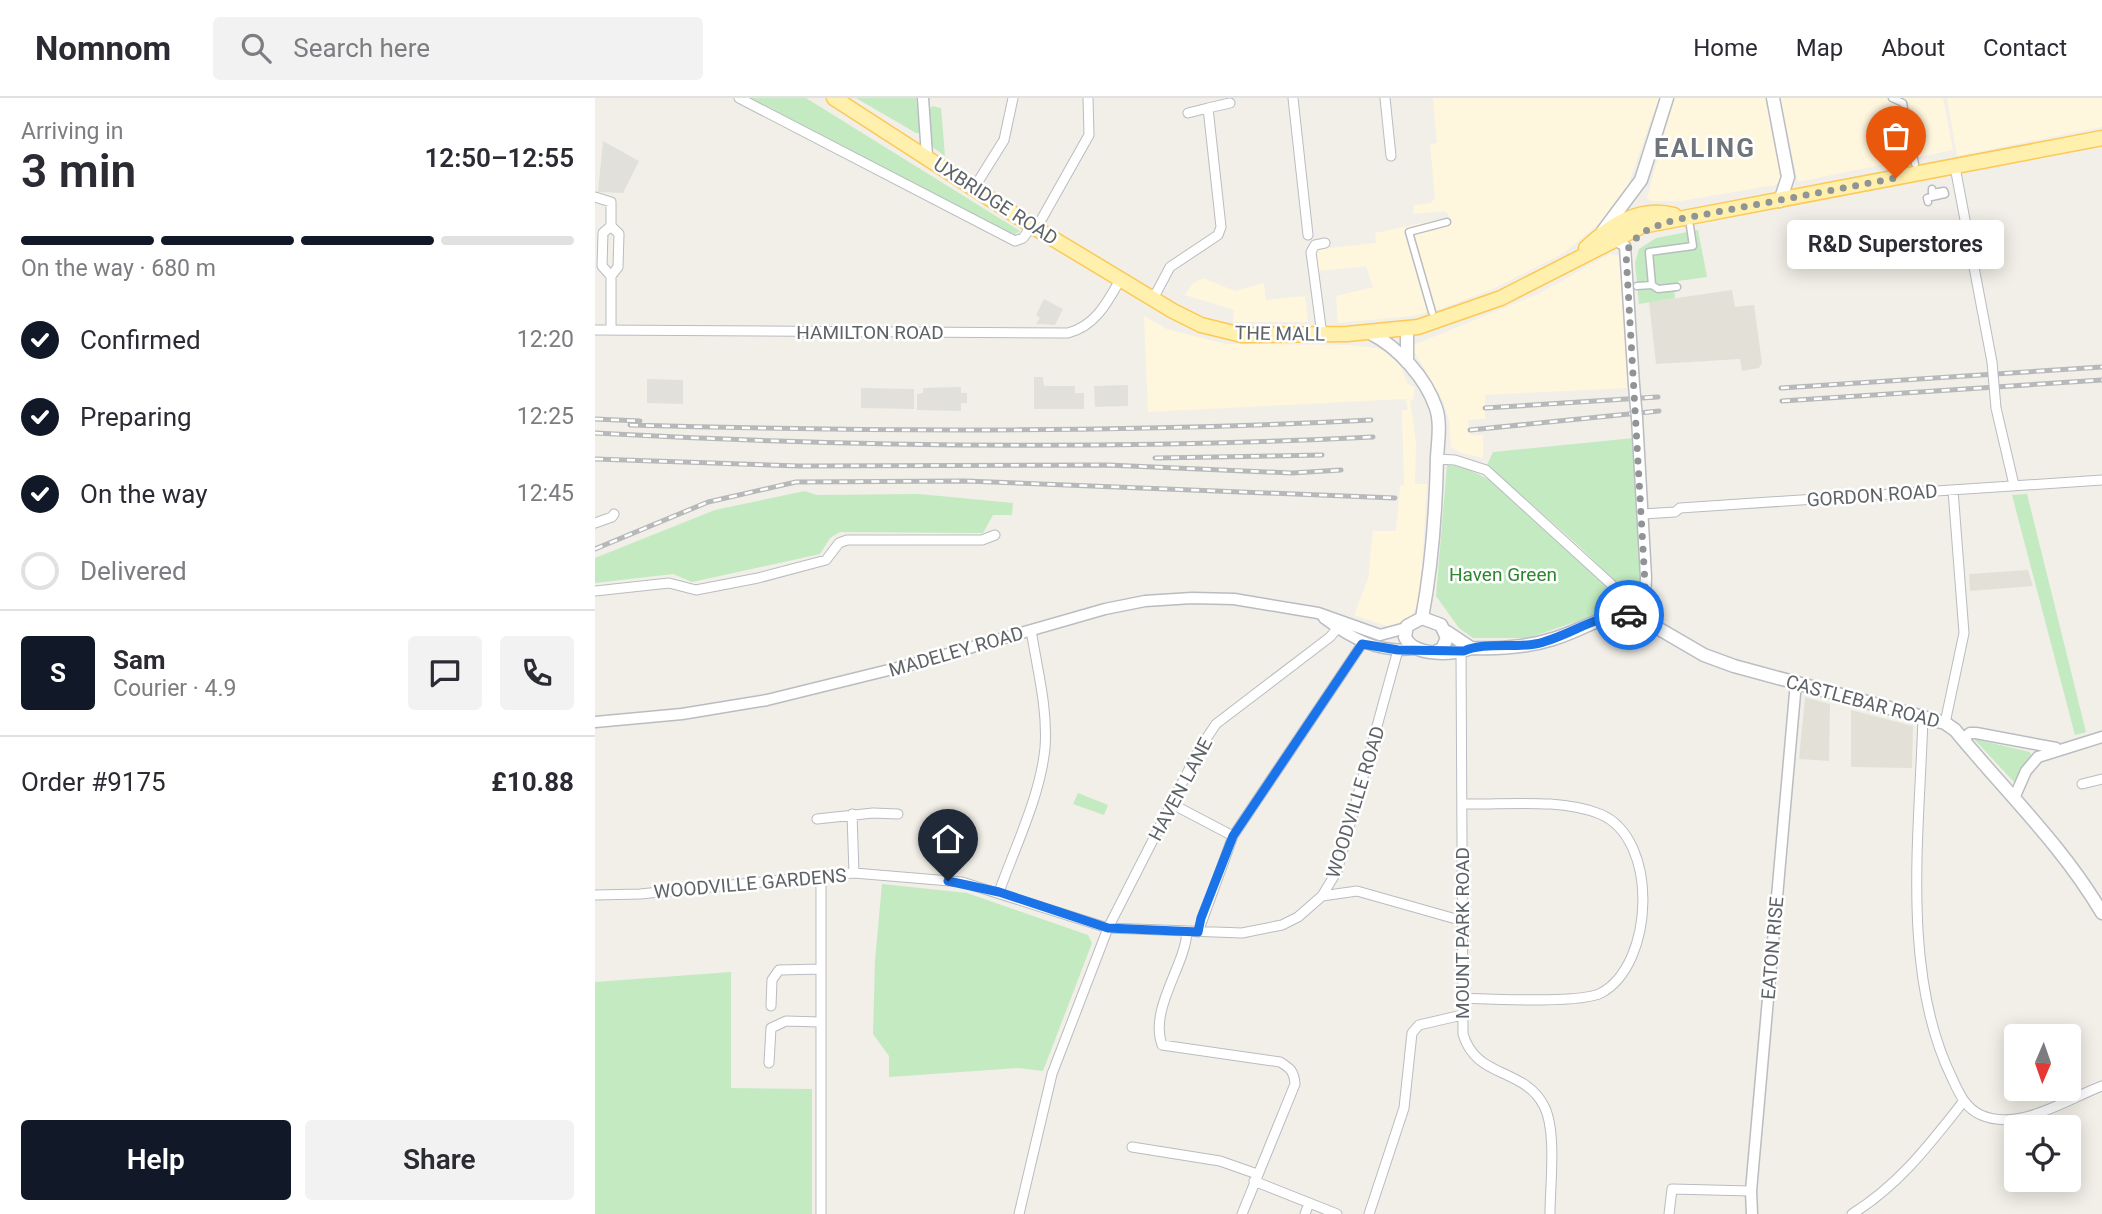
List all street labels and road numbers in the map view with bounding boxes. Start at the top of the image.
street label: UXBRIDGE ROAD [929,153,1062,250]
street label: HAMILTON ROAD [796,321,944,344]
street label: THE MALL [1235,321,1325,346]
street label: GORDON ROAD [1806,479,1938,512]
street label: MADELEY ROAD [886,621,1026,682]
street label: CASTLEBAR ROAD [1783,670,1942,733]
street label: WOODVILLE ROAD [1321,723,1390,881]
street label: HAVEN LANE [1144,733,1217,845]
street label: MOUNT PARK ROAD [1451,847,1474,1019]
street label: WOODVILLE GARDENS [653,864,848,903]
street label: EATON RISE [1757,895,1788,1001]

